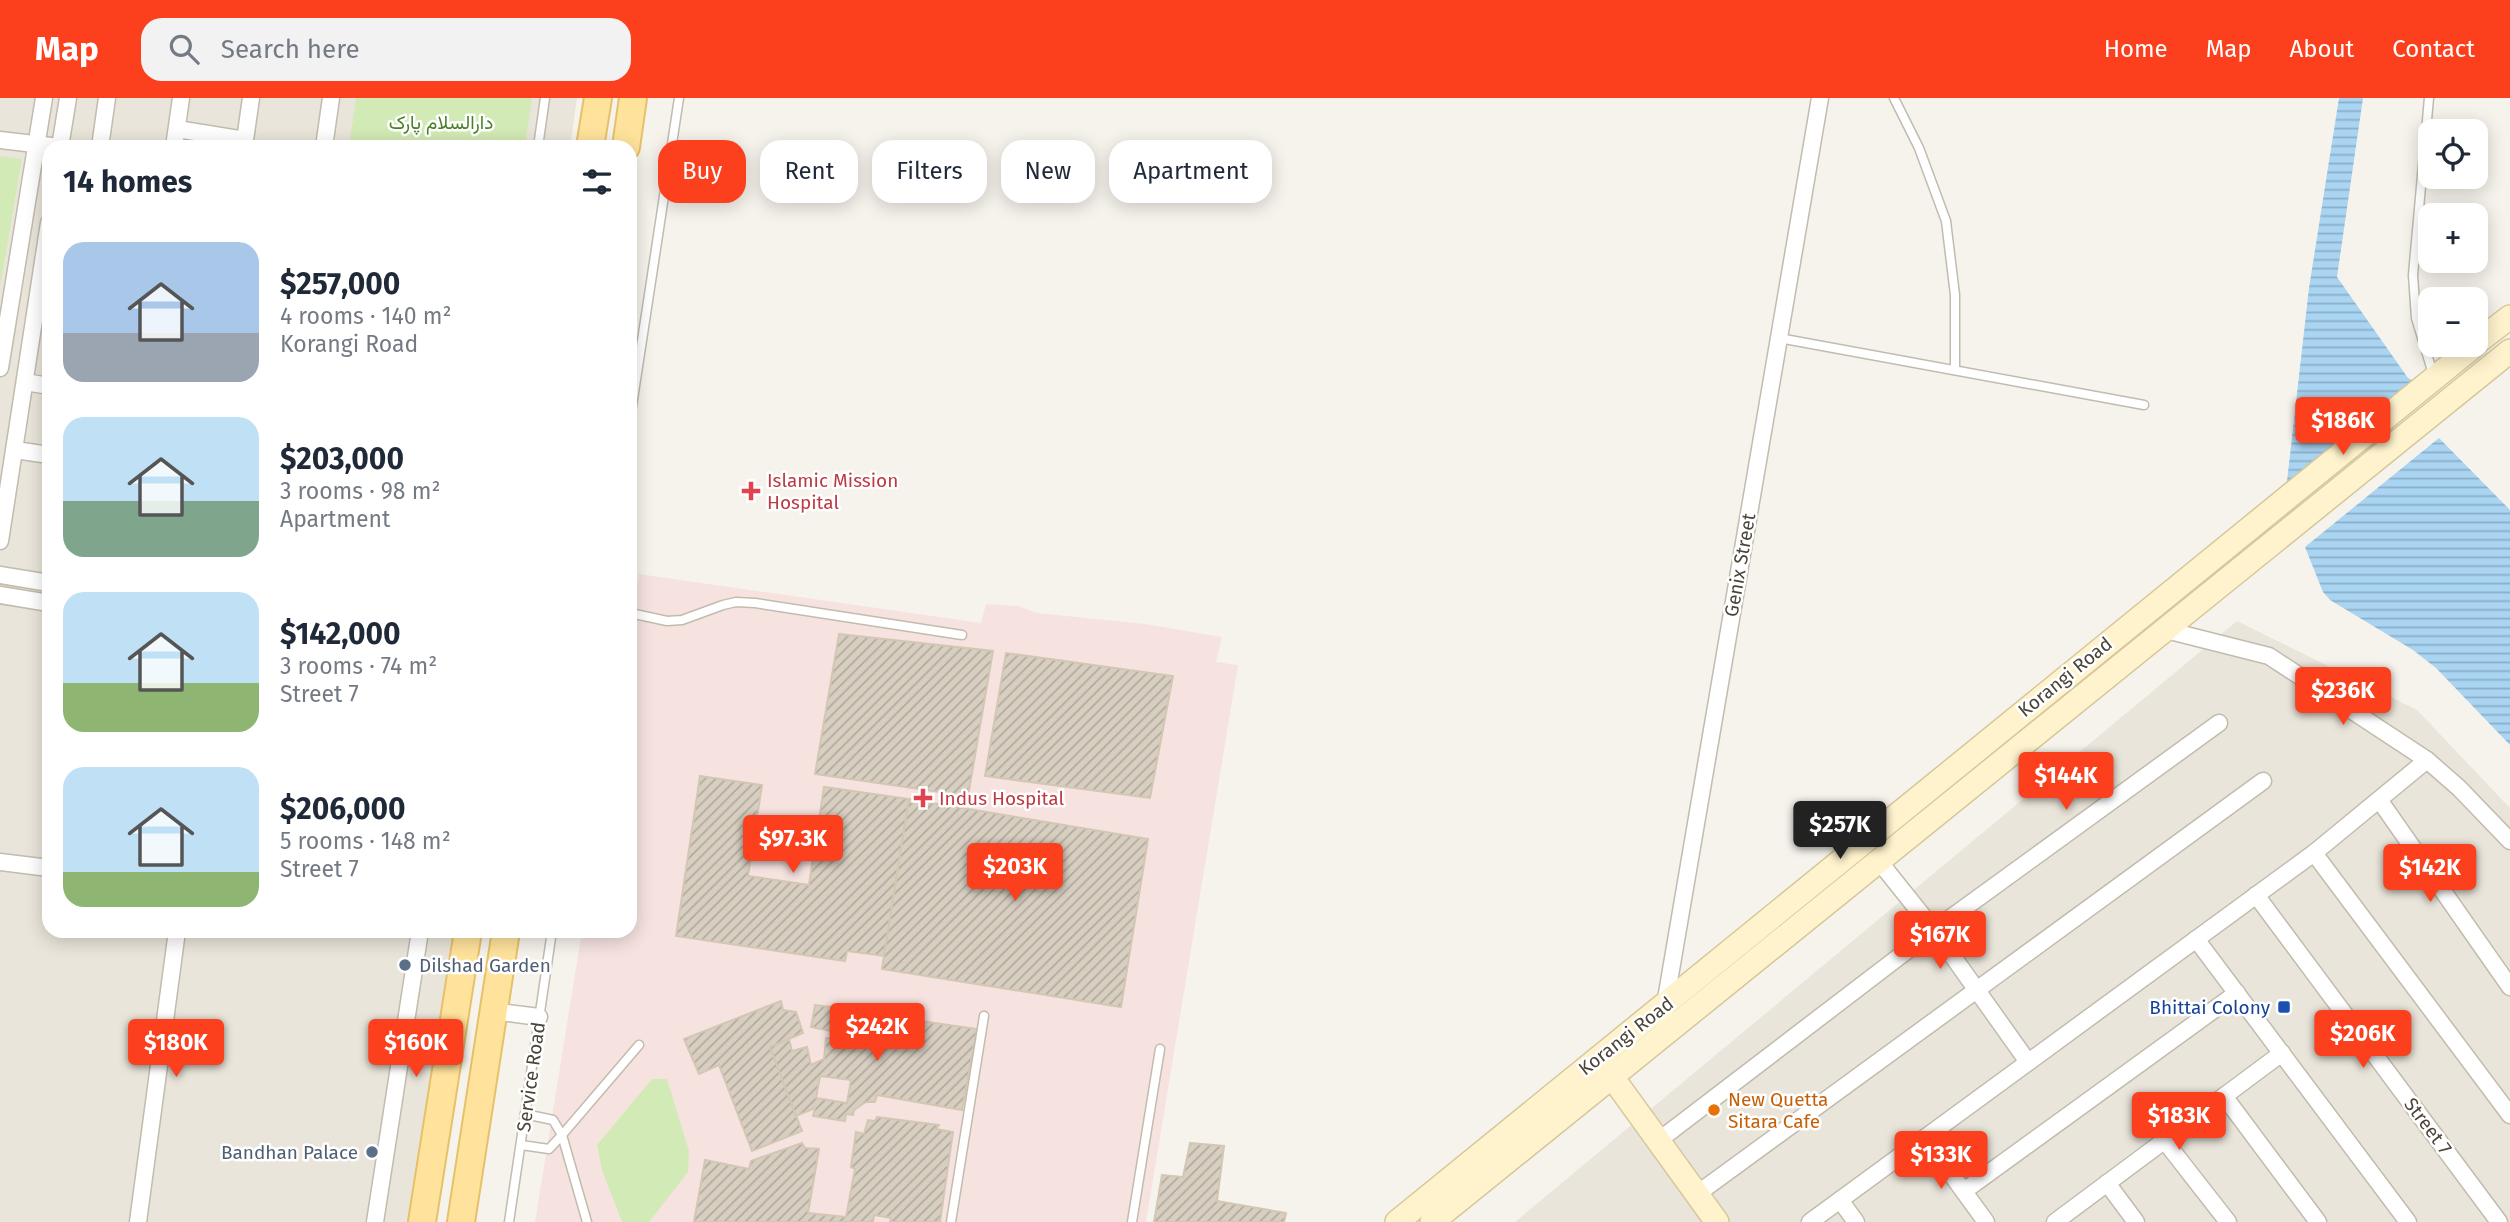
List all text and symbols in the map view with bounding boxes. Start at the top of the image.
search box [141,18,631,81]
text: Map [35,29,99,69]
icon: search [165,30,203,68]
text: Search here [221,34,360,65]
text: Home [2104,35,2168,63]
text: Map [2206,35,2252,63]
text: About [2290,35,2354,63]
text: Contact [2392,35,2475,63]
park label: دارالسلام پارک [389,111,493,136]
map controls [2418,119,2488,357]
button: locate [2418,119,2488,189]
chip: Buy [658,140,746,203]
chip: Rent [760,140,858,203]
chip: Filters [872,140,987,203]
chip: New [1001,140,1095,203]
chip: Apartment [1109,140,1272,203]
icon: filters [578,163,616,201]
text: 14 homes [63,164,192,200]
button: + [2418,203,2488,273]
text: $257,000 [280,266,400,302]
icon: home [119,270,203,354]
button: − [2418,287,2488,357]
text: 4 rooms · 140 m² [280,302,451,330]
text: Korangi Road [280,330,418,358]
pin: $186K [2294,398,2392,457]
text: $186K [2311,406,2375,434]
text: $203,000 [280,441,404,477]
icon: home [119,445,203,529]
place label: Islamic Mission Hospital [767,469,898,514]
text: 3 rooms · 98 m² [280,477,440,505]
marker: Islamic Mission Hospital [741,481,761,501]
text: Apartment [280,505,390,533]
street label: Genix Street [1720,511,1760,619]
text: $142,000 [280,616,401,652]
icon: home [119,620,203,704]
street label: Korangi Road [2013,632,2117,722]
text: 3 rooms · 74 m² [280,652,437,680]
pin: $236K [2294,668,2392,727]
text: $236K [2311,676,2375,704]
text: Street 7 [280,680,359,708]
pin: $144K [2017,752,2115,812]
text: $144K [2034,761,2098,789]
place label: Indus Hospital [939,787,1064,810]
marker: Indus Hospital [913,788,933,808]
text: $206,000 [280,791,406,827]
icon: home [119,795,203,879]
pin: $257K [1791,802,1889,861]
text: $257K [1809,810,1871,838]
pin: $97.3K [736,816,850,875]
text: $97.3K [759,824,827,852]
text: 5 rooms · 148 m² [280,827,451,855]
pin: $203K [966,844,1064,903]
pin: $142K [2381,844,2479,904]
text: $203K [983,852,1047,880]
text: $142K [2399,853,2461,881]
text: Street 7 [280,855,359,883]
pin: $167K [1891,912,1989,971]
text: $167K [1910,920,1970,948]
place label: Dilshad Garden [419,954,551,977]
marker: Dilshad Garden [397,957,413,973]
street label: Korangi Road [1574,992,1678,1080]
place label: Bhittai Colony [2149,996,2271,1019]
marker: Bhittai Colony [2276,999,2292,1015]
pin: $242K [828,1004,926,1063]
pin: $206K [2314,1010,2412,1070]
text: $242K [846,1012,908,1040]
text: $206K [2330,1019,2396,1047]
pin: $180K [127,1020,225,1079]
pin: $160K [367,1020,465,1079]
street label: Service Road [512,1021,550,1133]
text: $180K [144,1028,208,1056]
text: $160K [384,1028,448,1056]
place label: New Quetta Sitara Cafe [1728,1088,1828,1133]
pin: $183K [2130,1093,2228,1152]
street label: Street 7 [2399,1093,2457,1159]
text: $183K [2148,1101,2210,1129]
marker: New Quetta Sitara Cafe [1706,1102,1722,1118]
pin: $133K [1892,1132,1990,1191]
text: $133K [1911,1140,1971,1168]
place label: Bandhan Palace [221,1141,358,1164]
marker: Bandhan Palace [364,1144,380,1160]

